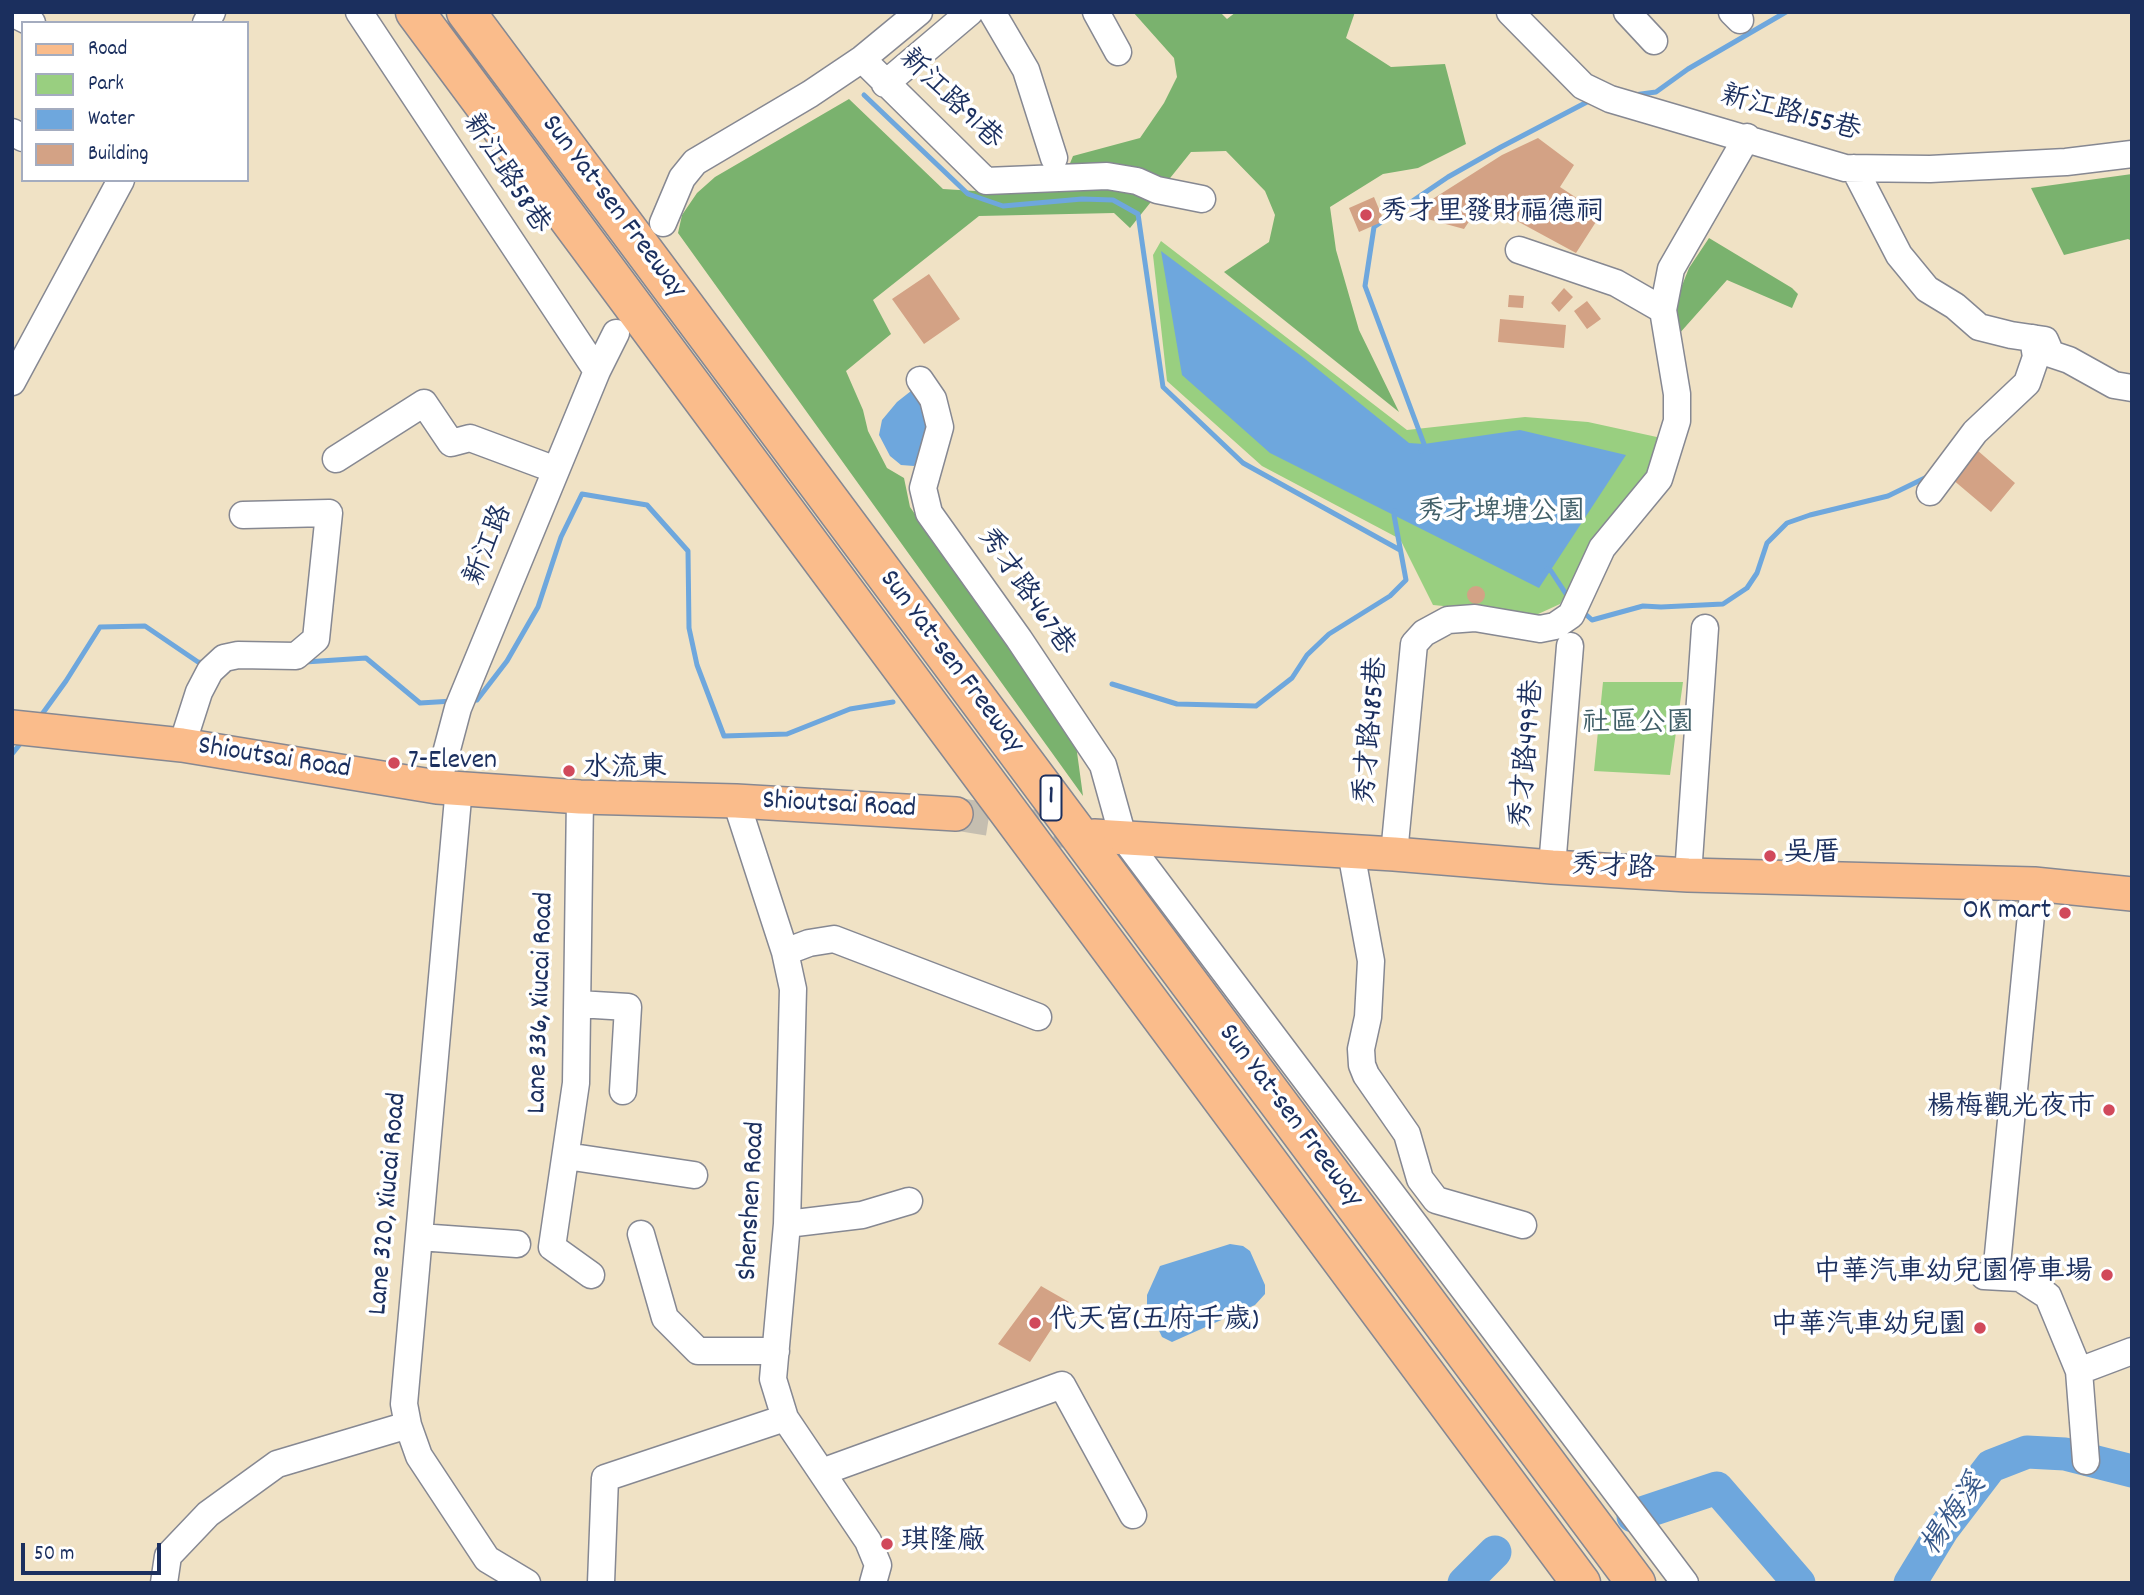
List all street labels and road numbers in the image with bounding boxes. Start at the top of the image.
street label: 新江路91巷 [890,43,1008,159]
street label: 新江路155巷 [1716,81,1864,151]
street label: 新江路58巷 [453,109,555,241]
street label: Sun Yat-sen Freeway [532,110,692,306]
street label: 新江路 [460,501,522,591]
street label: 秀才路467巷 [968,523,1080,663]
street label: Sun Yat-sen Freeway [870,565,1030,761]
street label: 秀才路485巷 [1351,656,1397,806]
street label: 秀才路499巷 [1507,678,1553,830]
street label: Shioutsai Road [195,731,353,789]
road number: 1 [1040,776,1062,820]
street label: Shioutsai Road [761,786,917,828]
street label: 秀才路 [1570,851,1656,889]
street label: Lane 336, Xiucai Road [522,892,564,1114]
street label: Sun Yat-sen Freeway [1209,1019,1369,1215]
street label: Lane 320, Xiucai Road [364,1091,416,1317]
street label: Shenshen Road [733,1121,775,1281]

